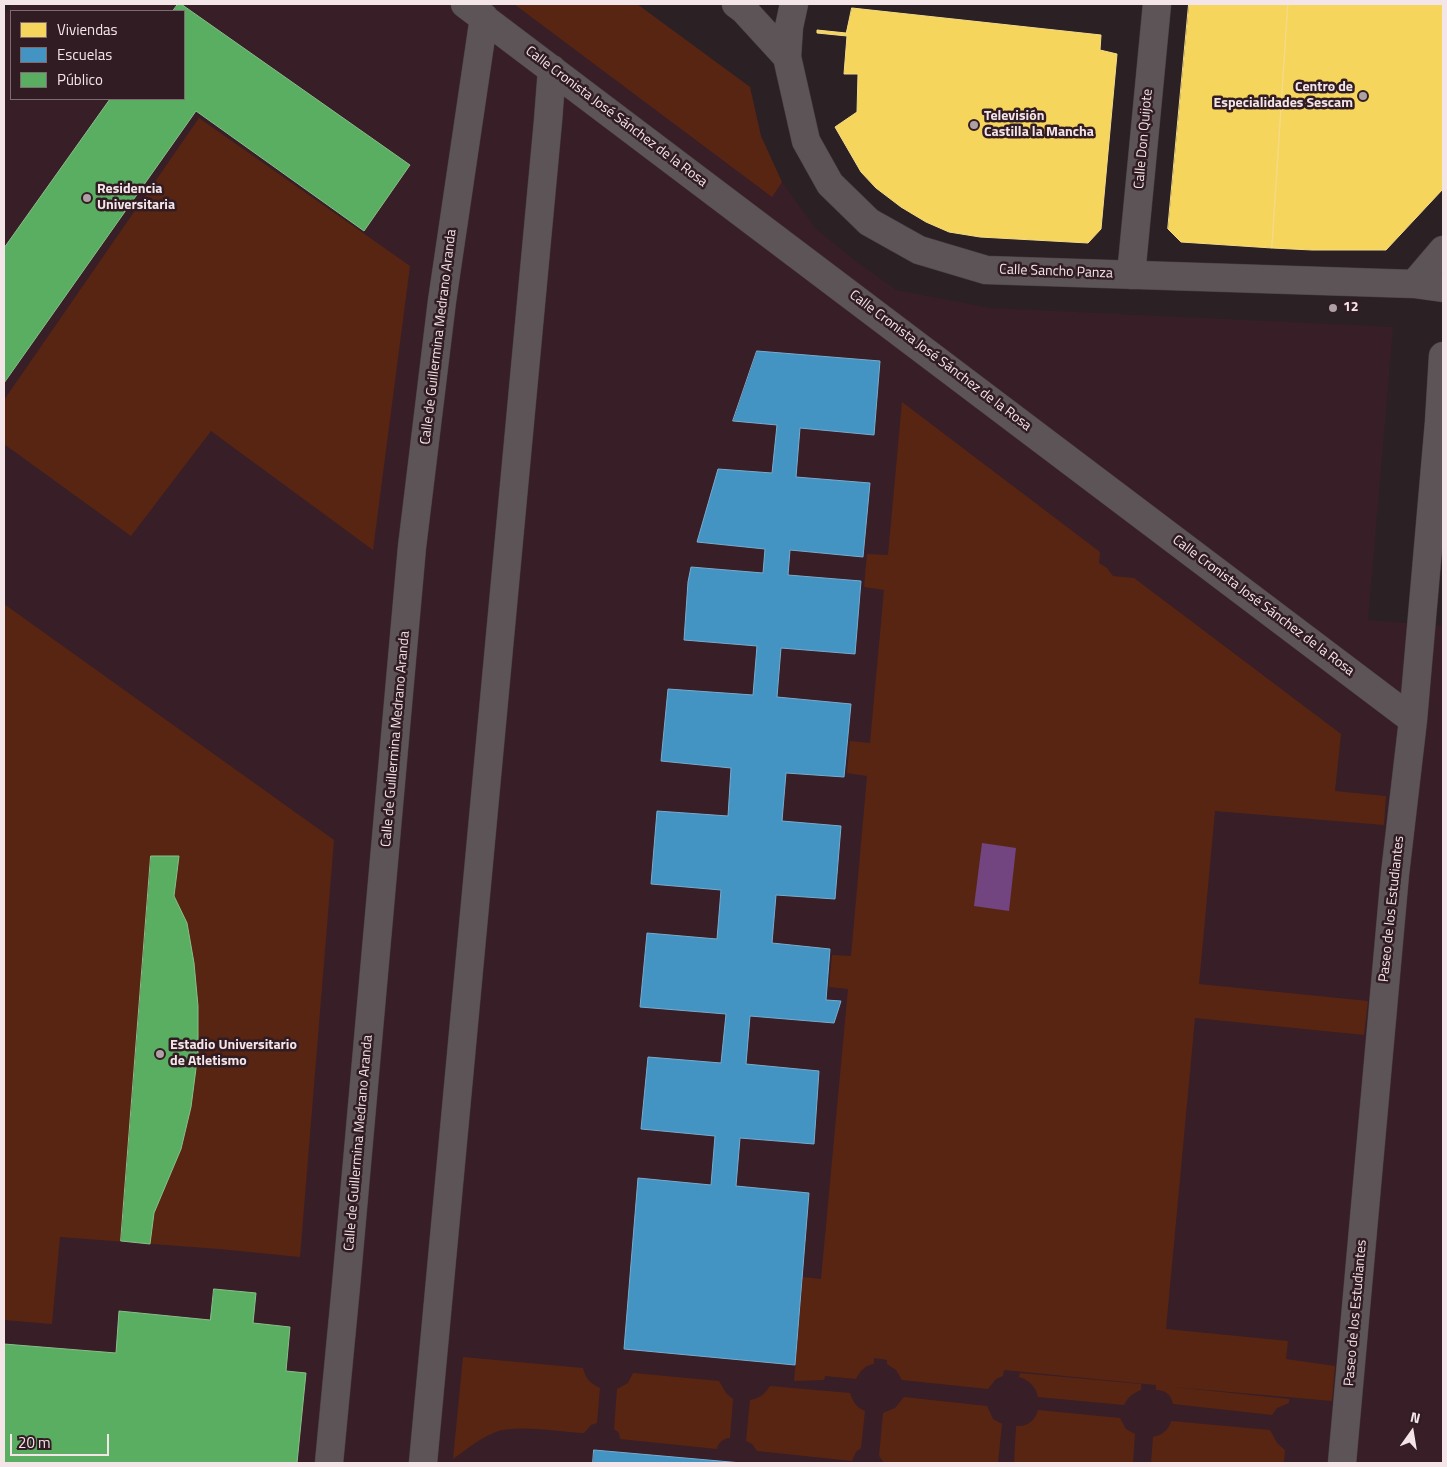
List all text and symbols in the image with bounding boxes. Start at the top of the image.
legend [10,10,185,100]
text: Viviendas [57,18,118,41]
text: Escuelas [57,43,112,66]
street label: Calle Cronista José Sánchez de la Rosa [522,43,710,191]
text: Público [57,68,103,91]
place label: Centro de Especialidades Sescam [1214,80,1353,112]
street label: Calle Don Quijote [1131,88,1157,190]
marker: Centro de Especialidades Sescam [1357,90,1369,102]
place label: Televisión Castilla la Mancha [984,109,1094,142]
marker: Televisión Castilla la Mancha [968,119,980,131]
place label: Residencia Universitaria [97,182,175,214]
marker: Residencia Universitaria [81,192,93,204]
street label: Calle de Guillermina Medrano Aranda [417,228,461,446]
street label: Calle Sancho Panza [999,262,1113,282]
street label: Calle Cronista José Sánchez de la Rosa [846,287,1034,435]
place label: 12 [1343,300,1359,316]
marker: 12 [1327,302,1339,314]
street label: Calle Cronista José Sánchez de la Rosa [1169,532,1357,680]
street label: Calle de Guillermina Medrano Aranda [378,630,414,848]
street label: Paseo de los Estudiantes [1376,835,1408,983]
street label: Calle de Guillermina Medrano Aranda [341,1034,377,1252]
place label: Estadio Universitario de Atletismo [170,1038,297,1070]
marker: Estadio Universitario de Atletismo [154,1048,166,1060]
street label: Paseo de los Estudiantes [1341,1239,1371,1387]
text: N [1408,1406,1423,1428]
north arrow [1387,1407,1437,1457]
scale bar [12,1424,111,1456]
text: 20 m [18,1431,51,1454]

